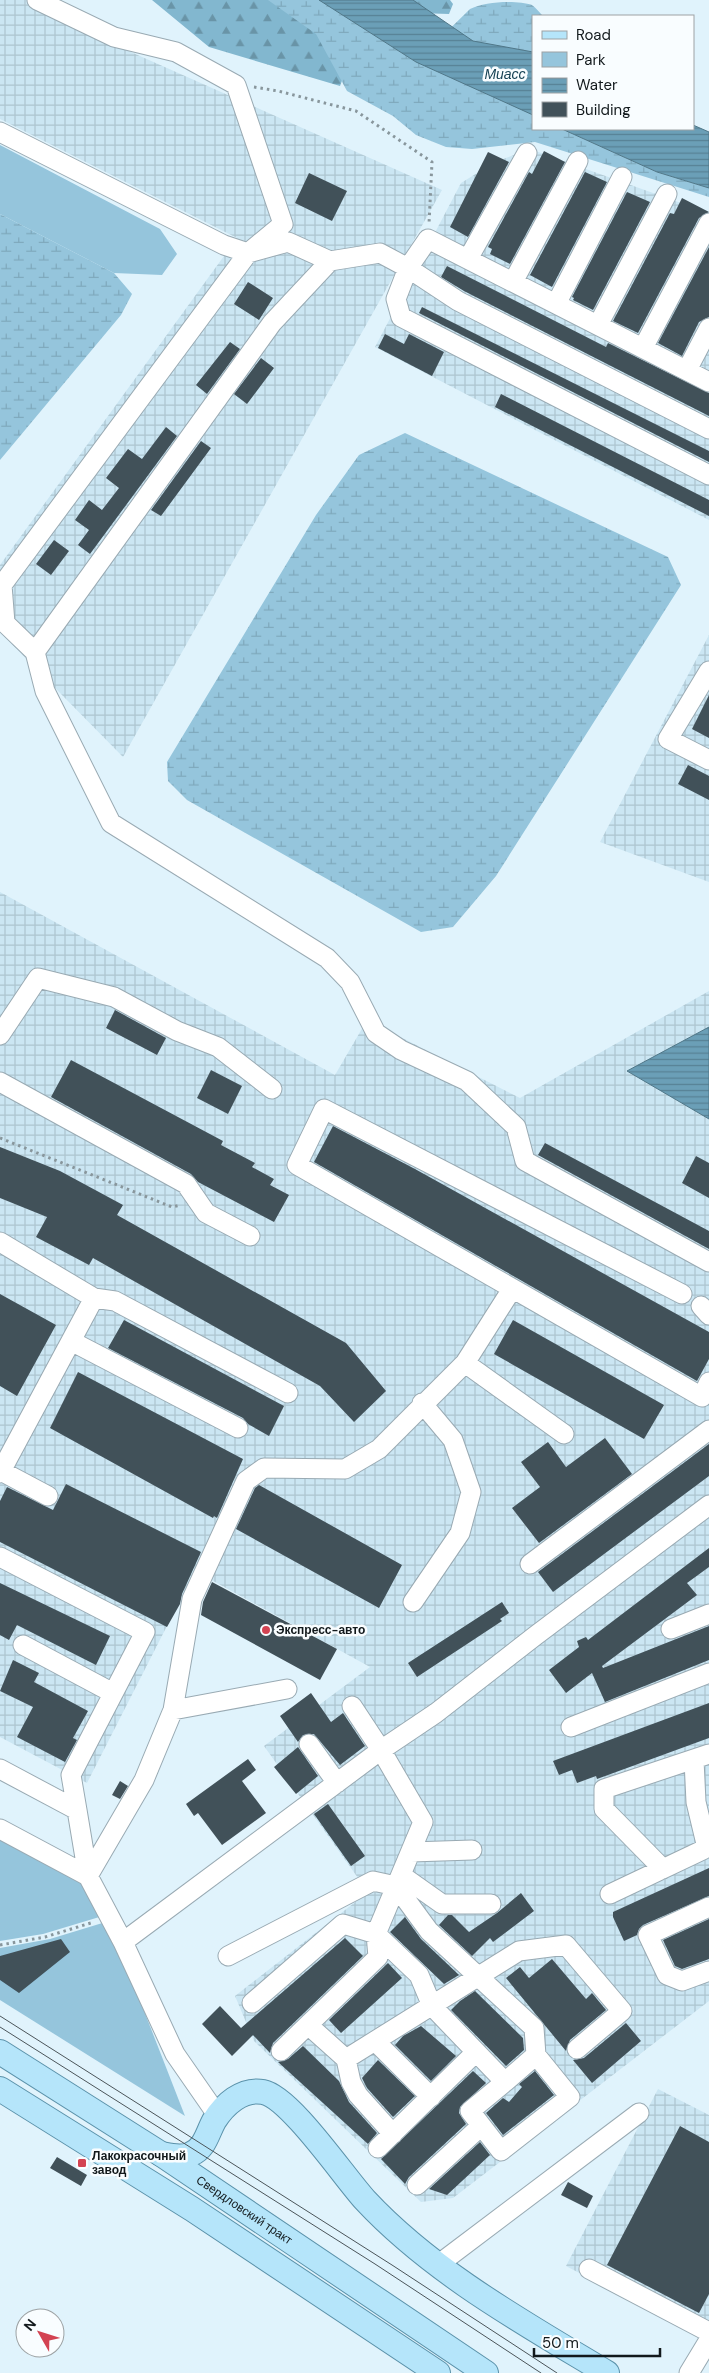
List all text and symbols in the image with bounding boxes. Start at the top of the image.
legend [532,15,694,130]
text: Road [576,25,611,45]
text: Park [576,50,606,70]
water label: Миасс [484,65,526,83]
text: Water [576,75,618,95]
text: Building [576,100,631,120]
place label: Экспресс-авто [276,1622,365,1638]
marker: Экспресс-авто [260,1624,272,1636]
place label: Лакокрасочный завод [92,2148,186,2178]
marker: Лакокрасочный завод [76,2157,88,2169]
street label: Свердловский тракт [193,2172,296,2249]
north arrow [15,2308,65,2358]
text: N [20,2315,40,2334]
scale bar [534,2326,660,2358]
text: 50 m [542,2333,579,2353]

